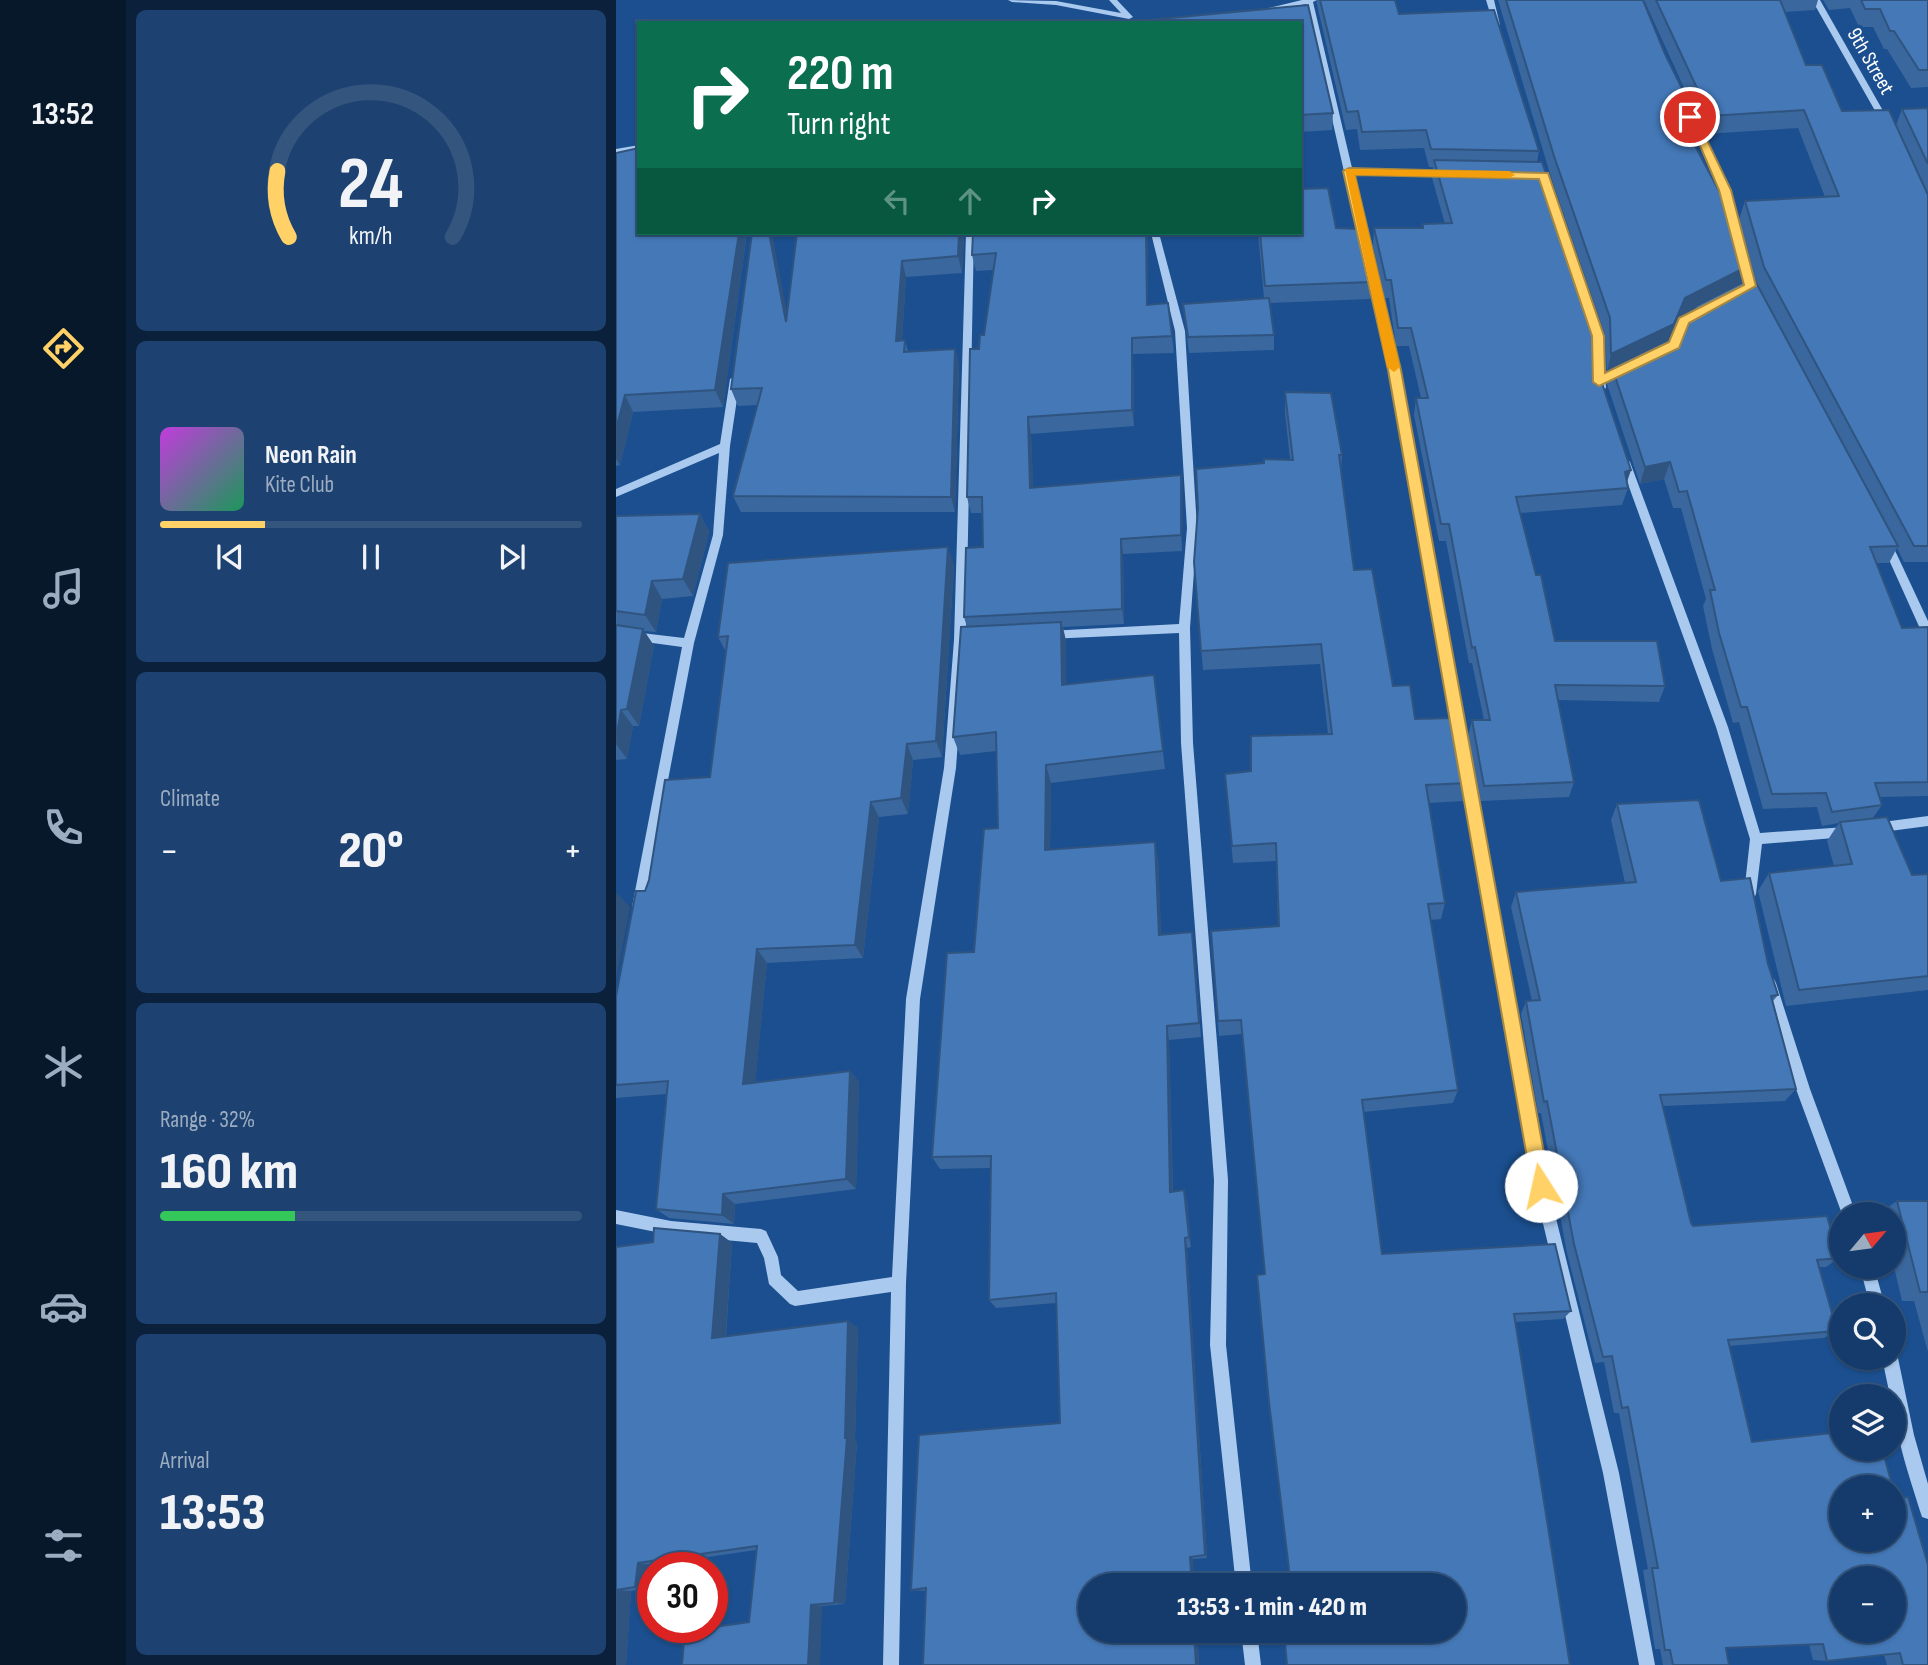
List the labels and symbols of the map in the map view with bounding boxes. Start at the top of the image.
street label: 9th Street [1842,24,1900,99]
pin [1660,87,1720,147]
position arrow [1504,1149,1578,1223]
north arrow [1829,1202,1906,1279]
speed limit sign: 30 [637,1552,728,1643]

